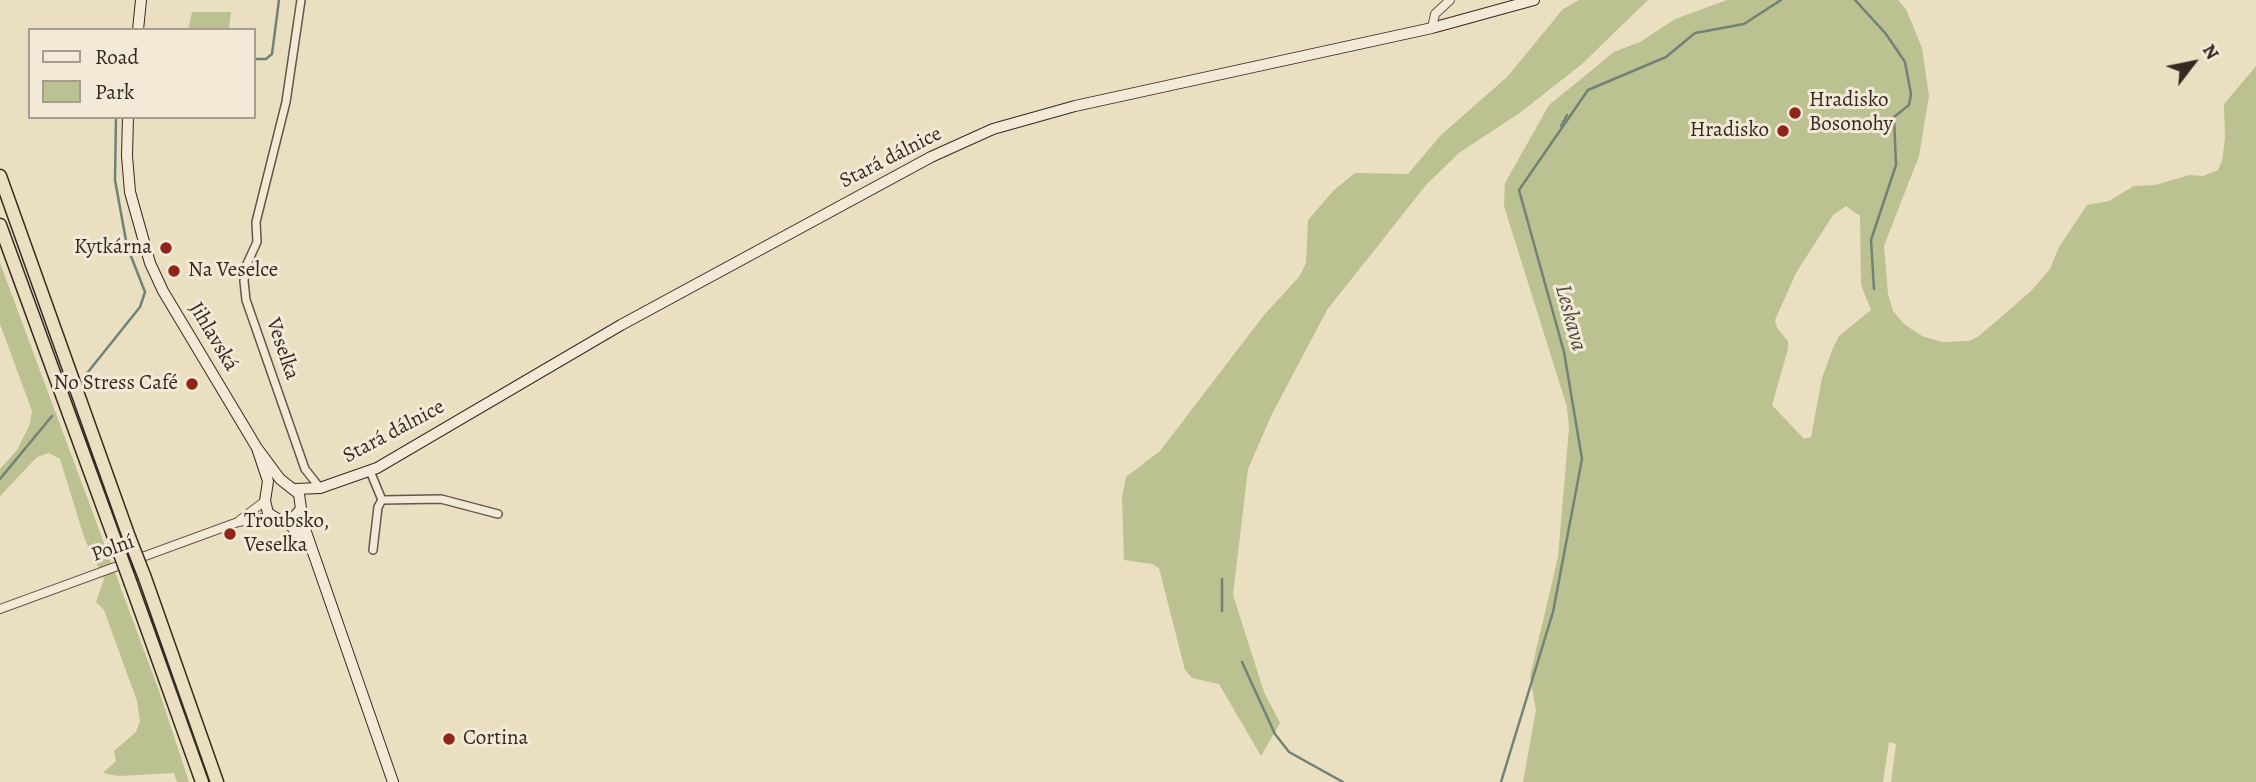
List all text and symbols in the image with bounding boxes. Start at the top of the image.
legend [28,28,256,119]
north arrow [2158,28,2228,98]
text: N [2196,39,2226,65]
text: Road [95,43,139,71]
text: Park [95,78,134,106]
place label: Hradisko Bosonohy [1809,88,1893,138]
marker: Hradisko Bosonohy [1787,105,1803,121]
place label: Hradisko [1690,118,1769,144]
street label: Stará dálnice [836,122,946,194]
marker: Hradisko [1775,123,1791,139]
place label: Kytkárna [74,235,152,261]
marker: Kytkárna [158,240,174,256]
place label: Na Veselce [188,258,278,284]
marker: Na Veselce [166,263,182,279]
water label: Leskava [1548,282,1592,354]
street label: Jihlavská [183,298,243,376]
street label: Veselka [260,315,304,383]
place label: No Stress Café [53,371,178,397]
marker: No Stress Café [184,376,200,392]
street label: Stará dálnice [339,395,449,469]
place label: Troubsko, Veselka [244,509,329,559]
marker: Troubsko, Veselka [222,526,238,542]
street label: Polní [88,530,138,568]
place label: Cortina [463,726,528,752]
marker: Cortina [441,731,457,747]

